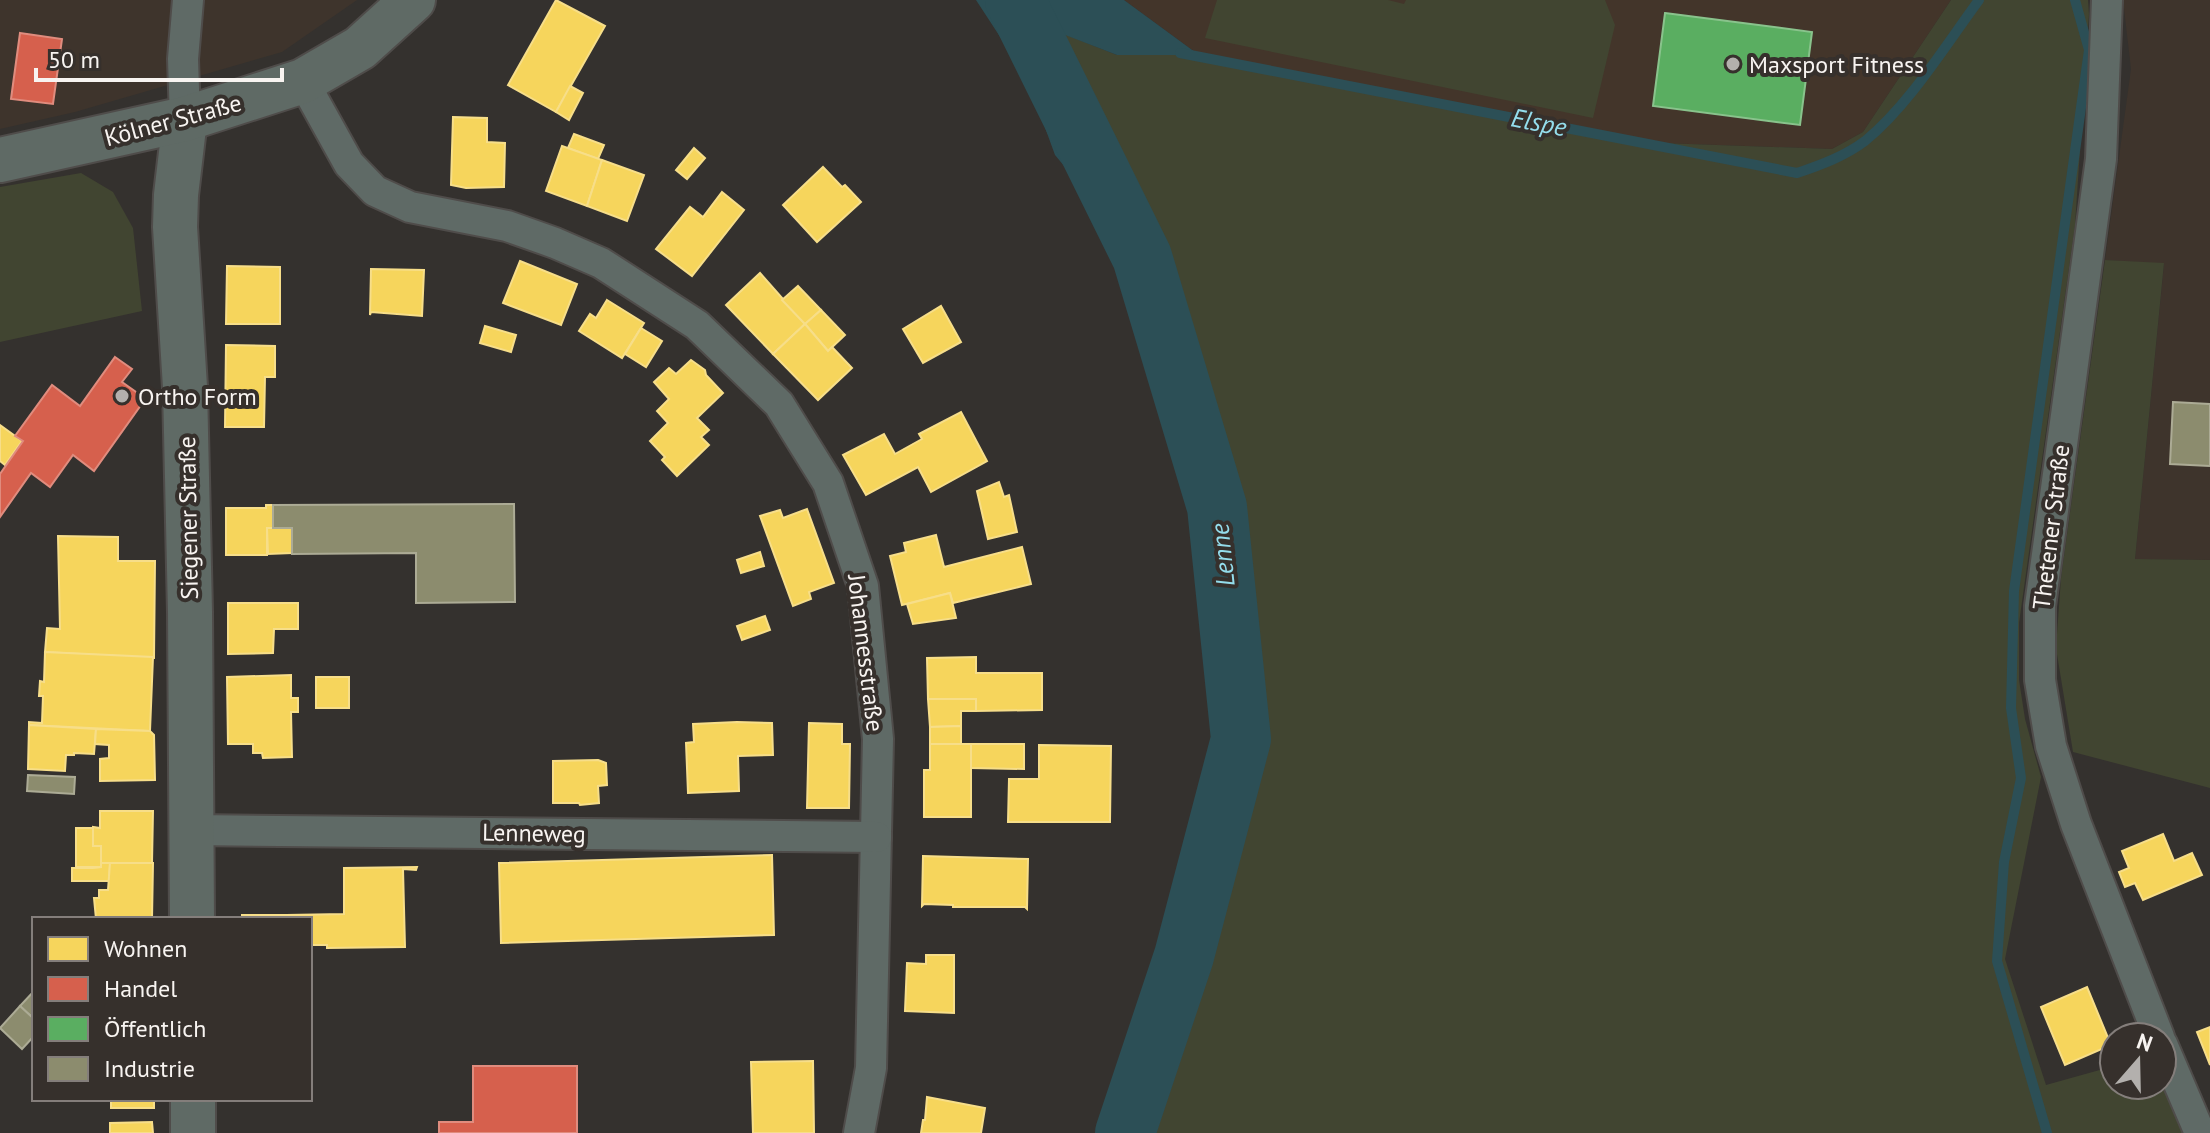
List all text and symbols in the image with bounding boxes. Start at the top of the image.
scale bar [36,32,282,82]
text: 50 m [48,44,100,75]
place label: Maxsport Fitness [1749,49,1924,80]
marker: Maxsport Fitness [1724,55,1742,73]
street label: Kölner Straße [101,87,245,153]
water label: Elspe [1508,100,1570,144]
place label: Ortho Form [138,381,257,412]
marker: Ortho Form [113,387,131,405]
street label: Siegener Straße [171,436,205,600]
street label: Thetener Straße [2026,443,2076,611]
water label: Lenne [1202,522,1242,588]
street label: Johannesstraße [841,572,891,733]
street label: Lenneweg [482,817,586,849]
legend [32,917,312,1101]
text: Wohnen [104,933,187,964]
text: Handel [104,973,177,1004]
text: Öffentlich [104,1013,206,1044]
north arrow [2098,1021,2178,1101]
text: N [2133,1027,2156,1058]
text: Industrie [104,1053,195,1084]

